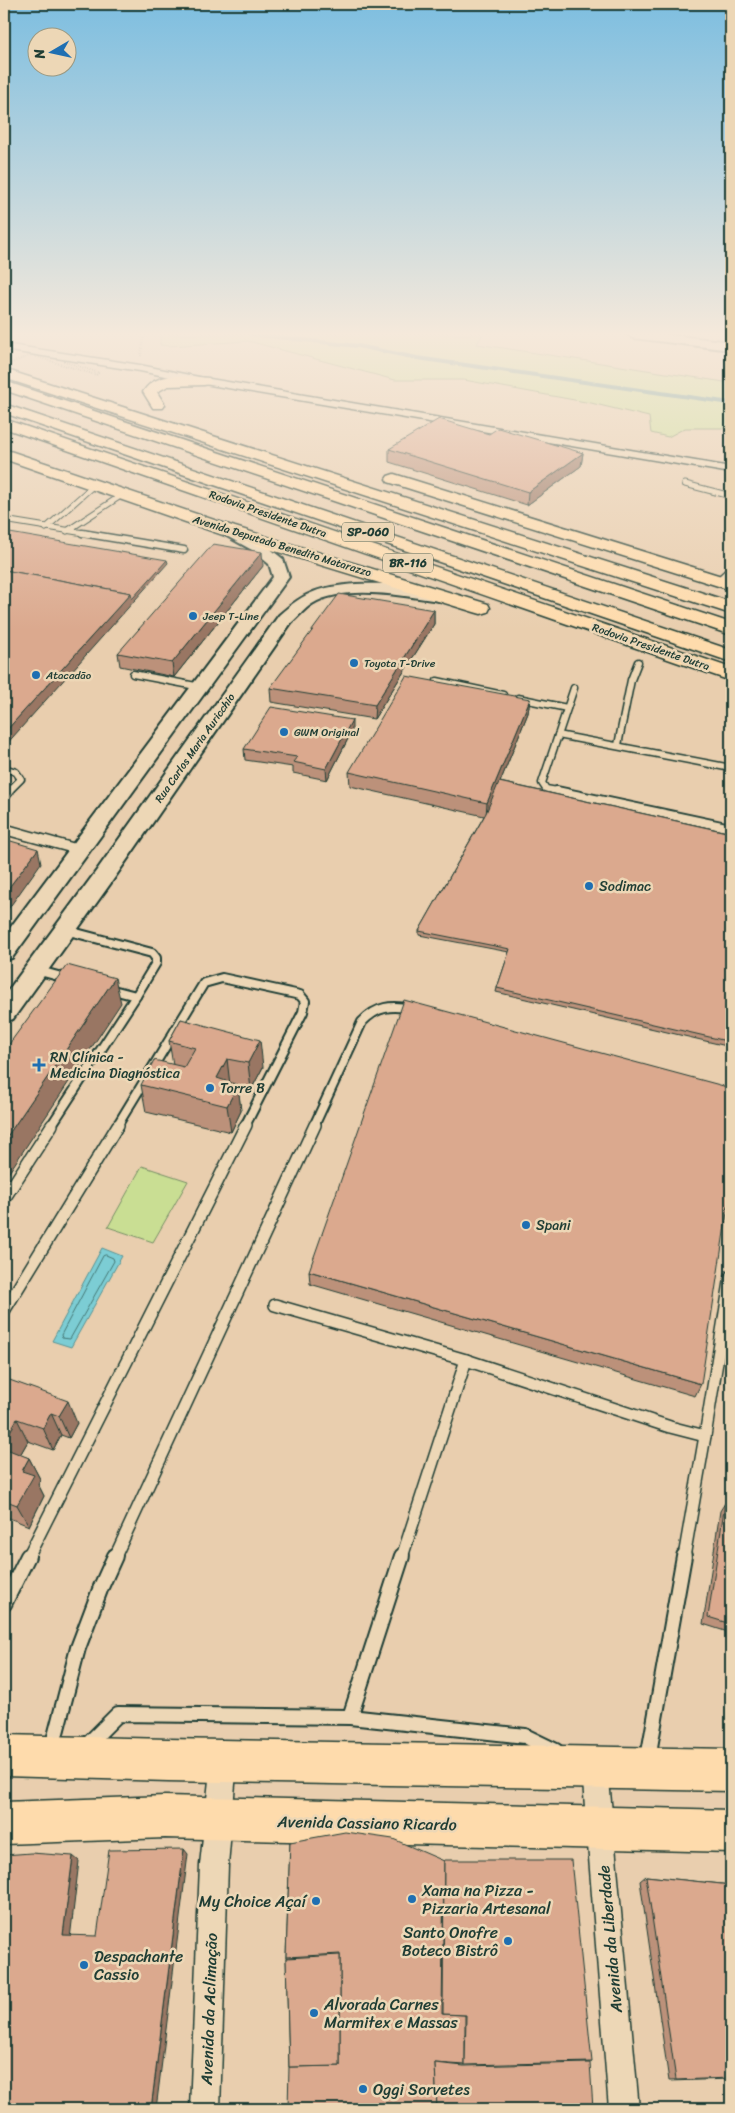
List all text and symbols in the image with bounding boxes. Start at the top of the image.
north arrow [28,28,78,78]
text: N [27,47,53,62]
street label: Rodovia Presidente Dutra [207,485,330,543]
street label: Avenida Deputado Benedito Matarazzo [189,509,374,582]
road number: SP-060 [342,522,394,542]
road number: BR-116 [383,554,433,572]
place label: Jeep T-Line [202,607,259,626]
marker: Jeep T-Line [187,610,199,622]
street label: Rodovia Presidente Dutra [590,618,713,676]
place label: Toyota T-Drive [364,654,436,673]
marker: Toyota T-Drive [348,657,360,669]
place label: Atacadão [45,666,92,685]
marker: Atacadão [30,669,42,681]
street label: Rua Carlos Maria Auricchio [150,689,240,807]
place label: GWM Original [294,723,360,742]
marker: GWM Original [278,726,290,738]
place label: Sodimac [599,874,651,899]
marker: Sodimac [583,880,595,892]
place label: RN Clínica - Medicina Diagnóstica [50,1045,181,1086]
marker: RN Clínica - Medicina Diagnóstica [32,1058,46,1072]
place label: Torre B [220,1076,265,1101]
marker: Torre B [204,1082,216,1094]
place label: Spani [536,1213,572,1238]
marker: Spani [520,1219,532,1231]
street label: Avenida Cassiano Ricardo [276,1807,457,1839]
street label: Avenida da Liberdade [589,1864,631,2015]
place label: Xama na Pizza - Pizzaria Artesanal [421,1876,551,1923]
place label: My Choice Açaí [199,1887,309,1916]
marker: Xama na Pizza - Pizzaria Artesanal [406,1893,418,1905]
marker: My Choice Açaí [310,1895,322,1907]
place label: Santo Onofre Boteco Bistrô [402,1918,499,1965]
street label: Avenida da Aclimação [192,1932,226,2087]
marker: Santo Onofre Boteco Bistrô [502,1935,514,1947]
place label: Despachante Cassio [94,1942,183,1989]
marker: Despachante Cassio [78,1959,90,1971]
place label: Alvorada Carnes Marmitex e Massas [323,1990,458,2037]
marker: Alvorada Carnes Marmitex e Massas [308,2007,320,2019]
place label: Oggi Sorvetes [373,2075,470,2104]
marker: Oggi Sorvetes [357,2083,369,2095]

